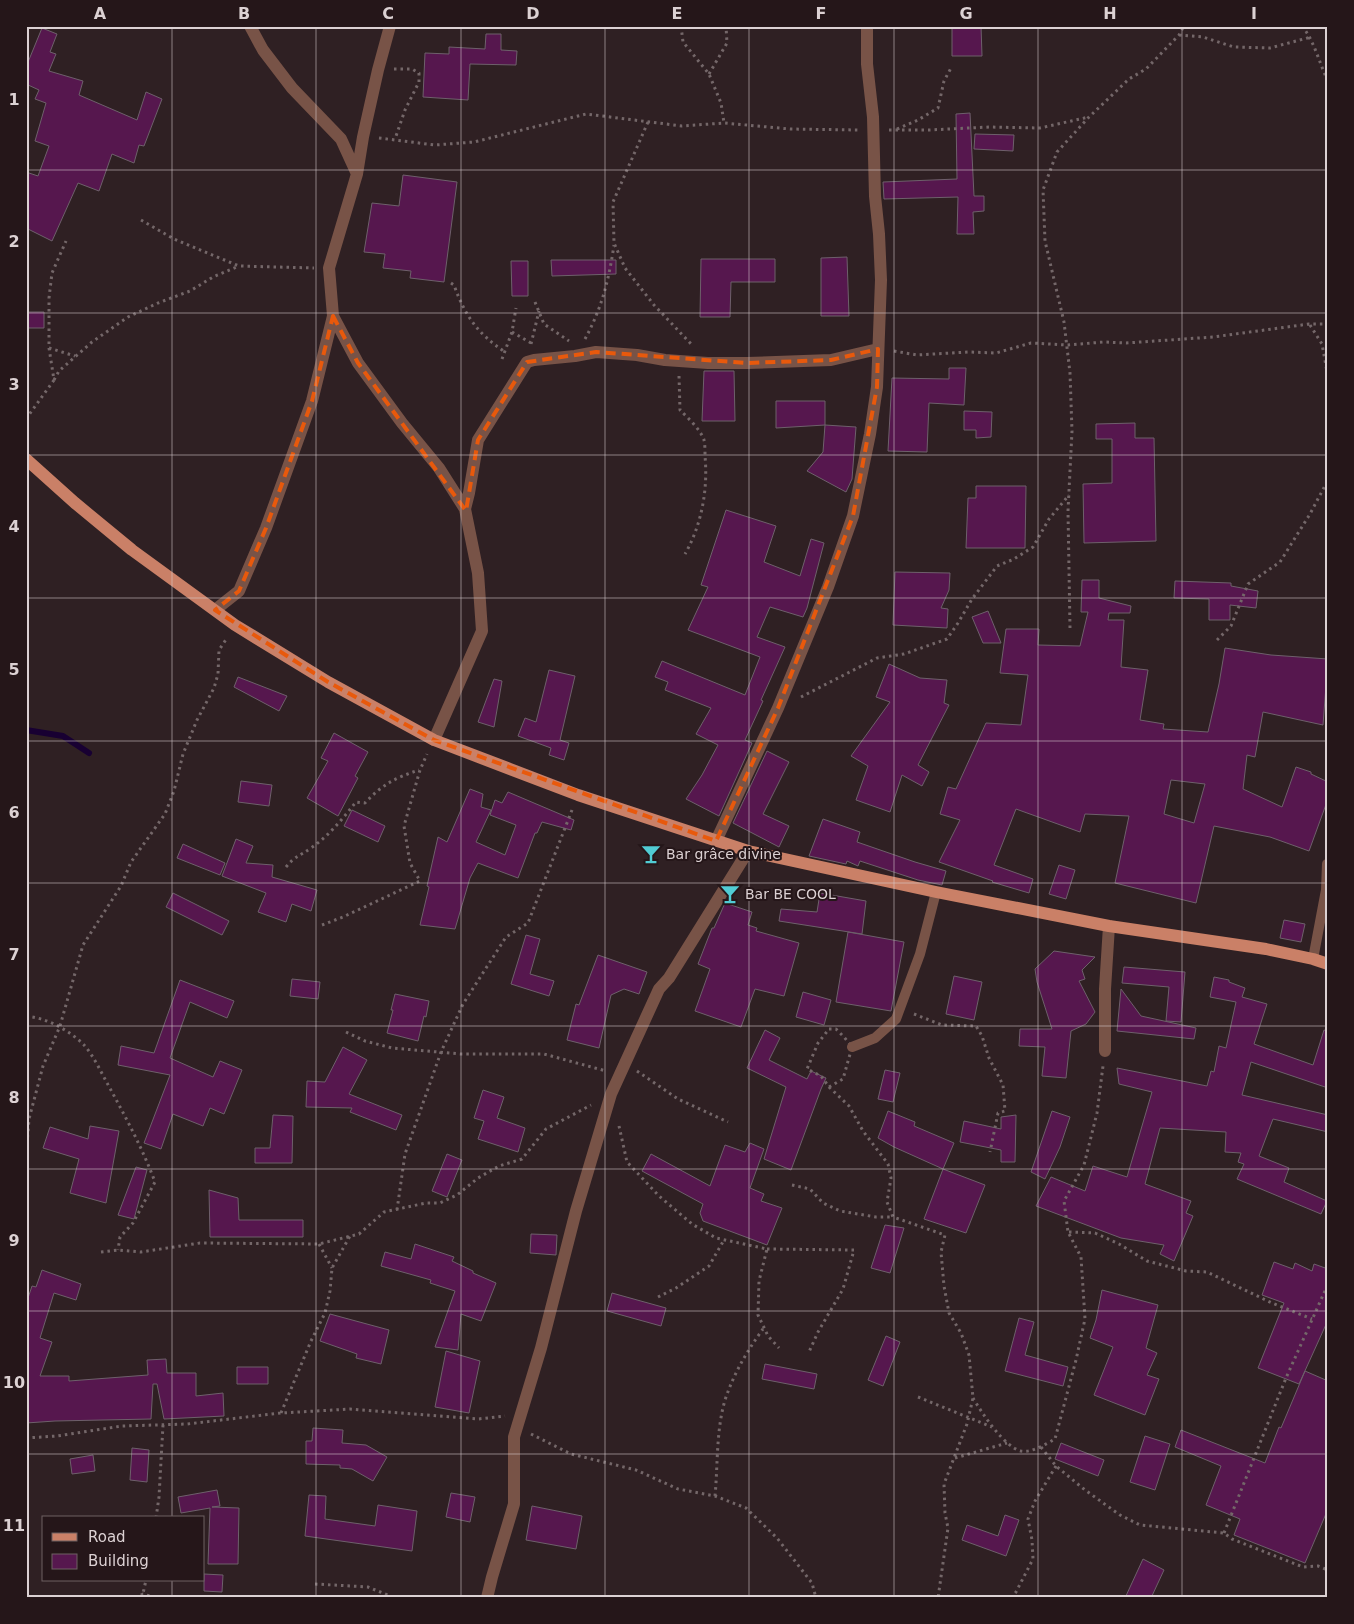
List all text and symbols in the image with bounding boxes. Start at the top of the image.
text: A [94,4,107,23]
text: B [238,4,250,23]
text: C [382,4,394,23]
text: D [526,4,540,23]
text: E [672,4,682,23]
text: F [816,4,826,23]
text: G [959,4,973,23]
text: H [1103,4,1117,23]
text: I [1251,4,1257,23]
text: 1 [8,90,20,109]
text: 2 [8,232,20,251]
text: 3 [8,375,20,394]
text: 4 [8,517,20,536]
text: 5 [8,660,20,679]
text: 6 [8,803,20,822]
bar icon: Bar grâce divine [640,843,662,865]
place label: Bar grâce divine [666,846,781,862]
bar icon: Bar BE COOL [719,883,741,905]
place label: Bar BE COOL [745,886,836,902]
text: 7 [8,945,20,964]
text: 8 [8,1088,20,1107]
text: 9 [8,1231,20,1250]
text: 10 [3,1373,25,1392]
text: 11 [3,1516,25,1535]
legend [42,1516,205,1582]
text: Road [88,1528,126,1546]
text: Building [88,1552,149,1570]

